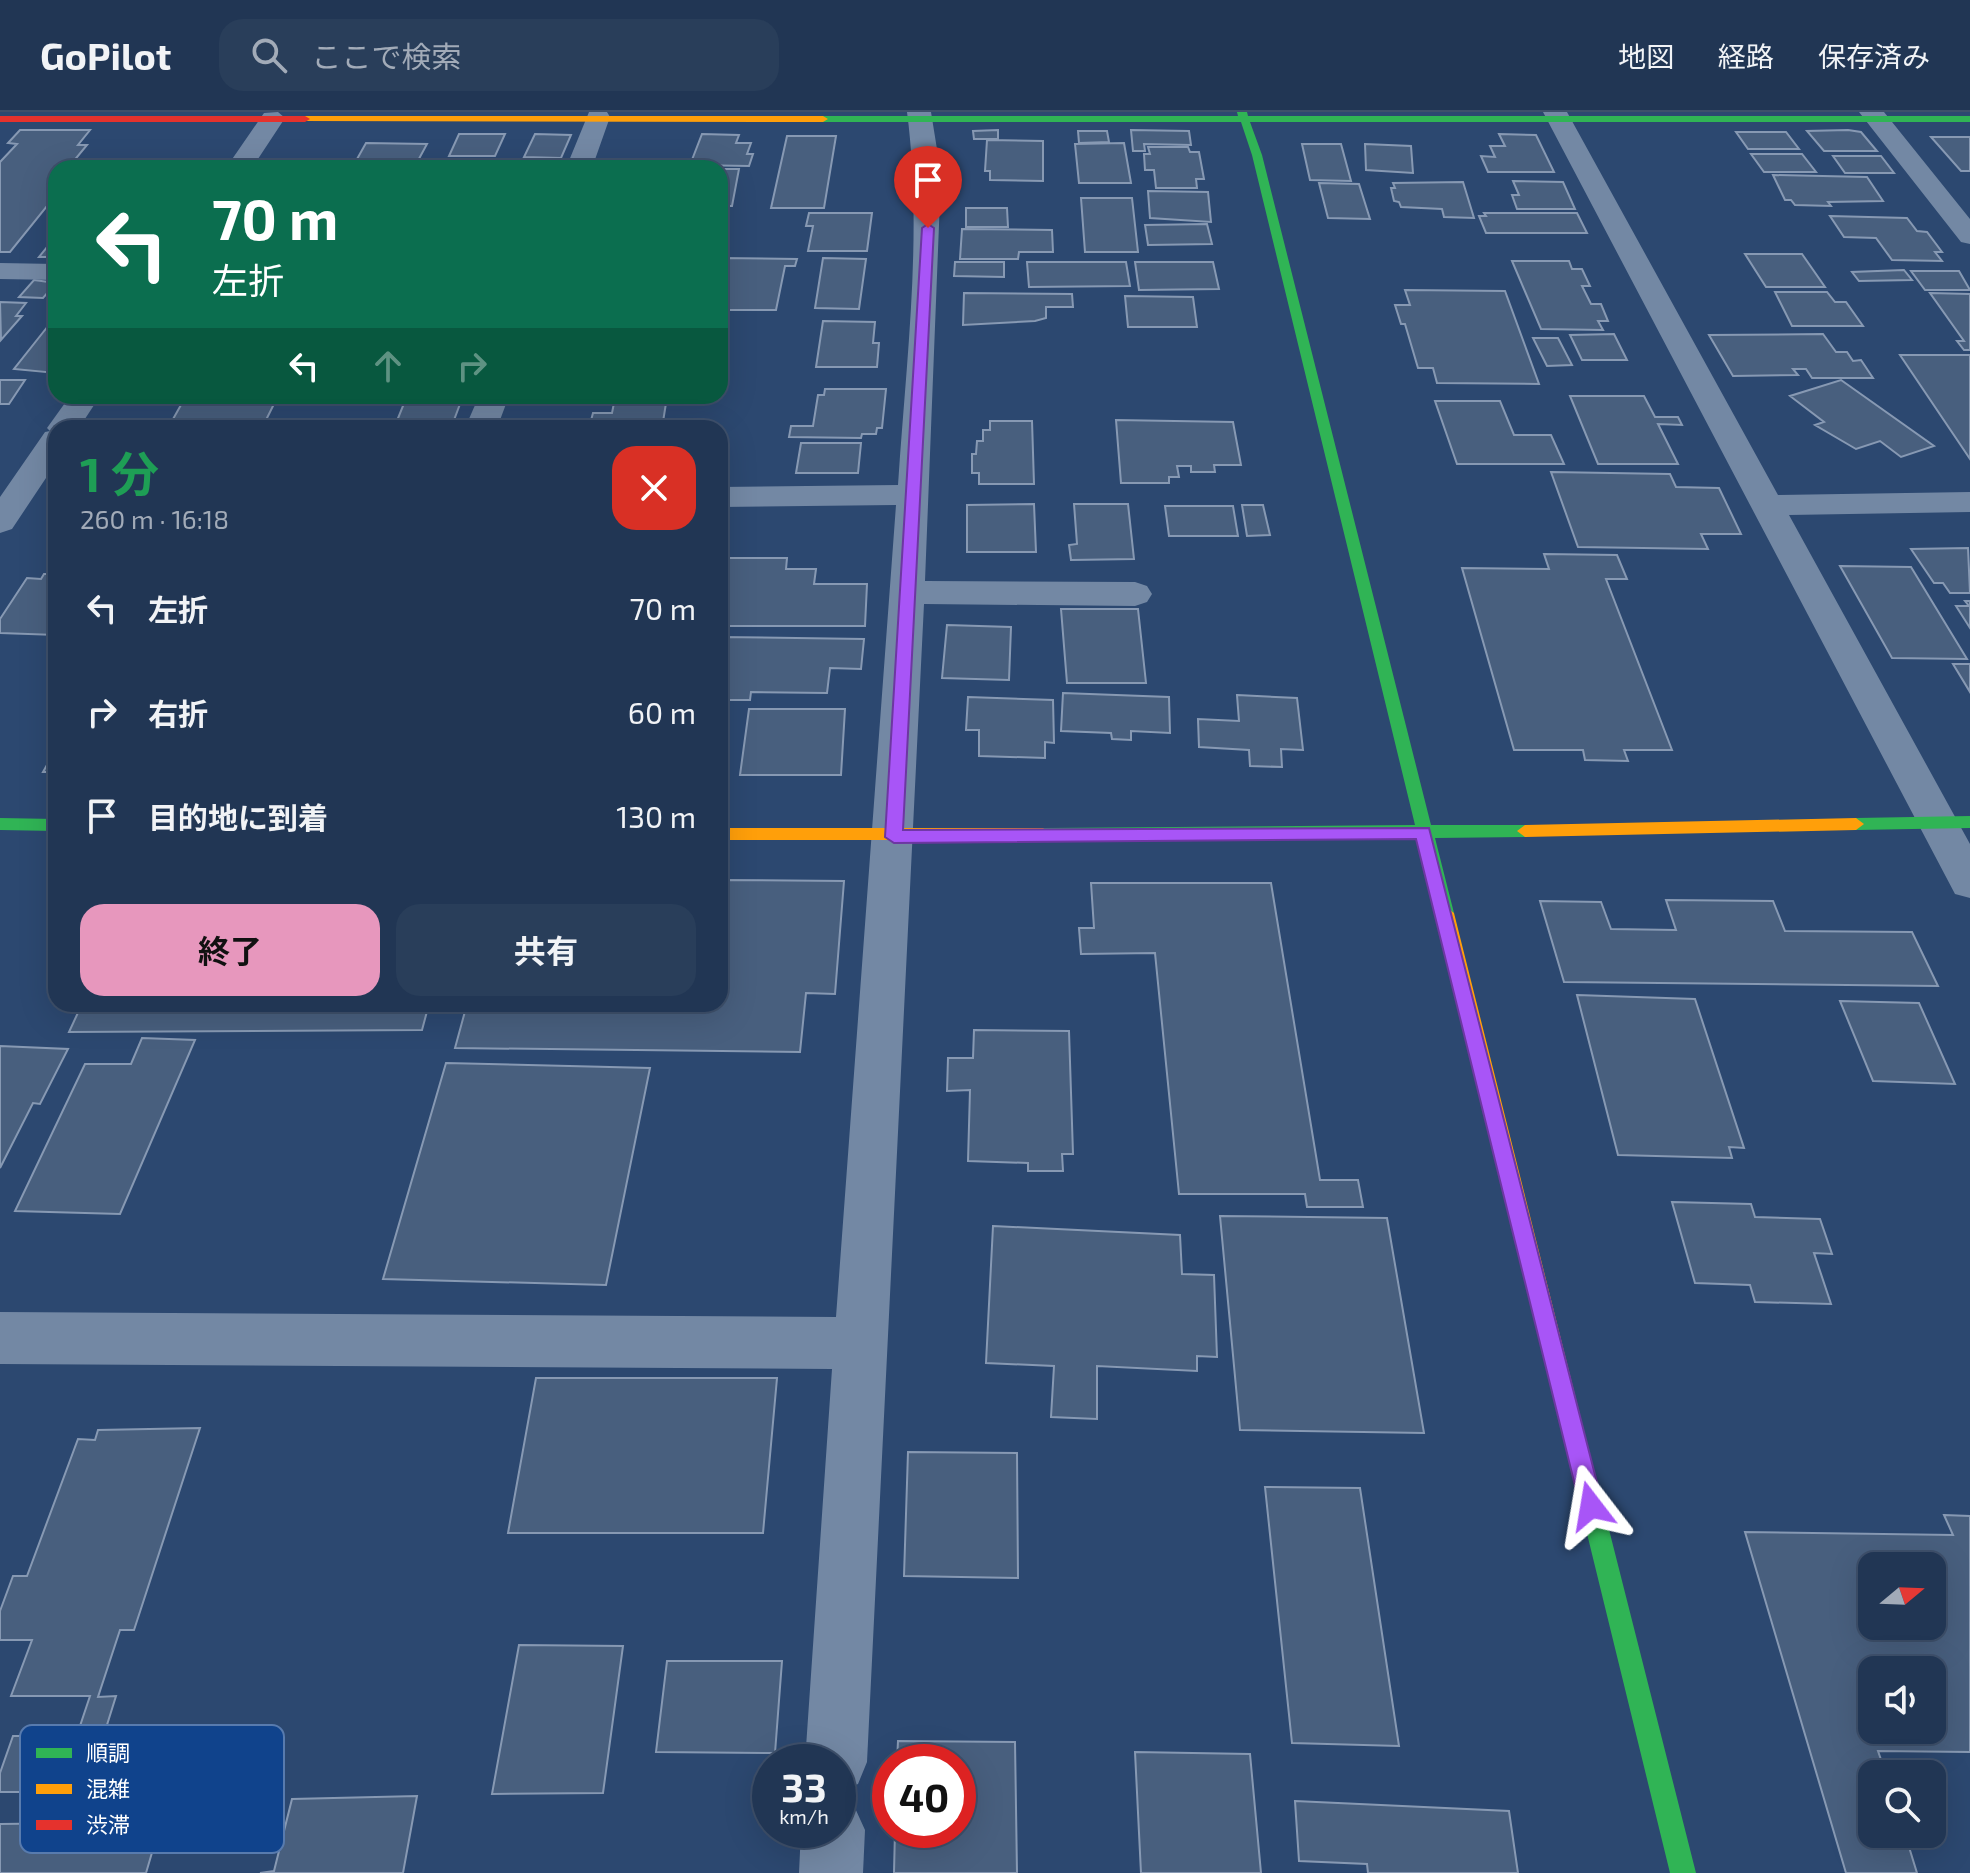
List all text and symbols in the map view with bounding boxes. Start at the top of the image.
search box [219,19,779,91]
text: GoPilot [40,32,171,78]
icon: search [247,33,291,77]
text: ここで検索 [311,38,461,74]
text: 地図 [1618,39,1674,73]
text: 経路 [1718,39,1774,73]
text: 保存済み [1818,39,1930,73]
pin [894,146,962,228]
icon: arrive [906,158,950,202]
text: 70 m [212,184,338,251]
icon: left [80,192,184,296]
text: 左折 [212,258,284,301]
icon: left [282,344,326,388]
icon: ahead [366,344,410,388]
icon: right [450,344,494,388]
text: 1 分 [80,444,159,502]
button: close [612,446,696,530]
text: 260 m · 16:18 [80,503,229,534]
icon: left [80,586,124,630]
text: 70 m [630,590,696,626]
text: 左折 [148,591,208,627]
icon: right [80,690,124,734]
text: 60 m [628,694,696,730]
text: 右折 [148,695,208,731]
icon: arrive [80,794,124,838]
text: 130 m [616,798,696,834]
text: 目的地に到着 [148,799,328,835]
button: 終了 [80,904,380,996]
button: 共有 [396,904,696,996]
position arrow [1549,1464,1633,1548]
north arrow [1858,1552,1946,1640]
map controls [1858,1552,1946,1848]
button: sound [1858,1656,1946,1744]
legend [20,1725,284,1853]
text: 順調 [86,1739,130,1765]
speed limit sign: 40 [872,1744,976,1848]
button: search [1858,1760,1946,1848]
text: 33 [781,1762,827,1810]
text: 混雑 [86,1775,130,1801]
text: km/h [779,1804,829,1828]
text: 渋滞 [86,1811,130,1837]

